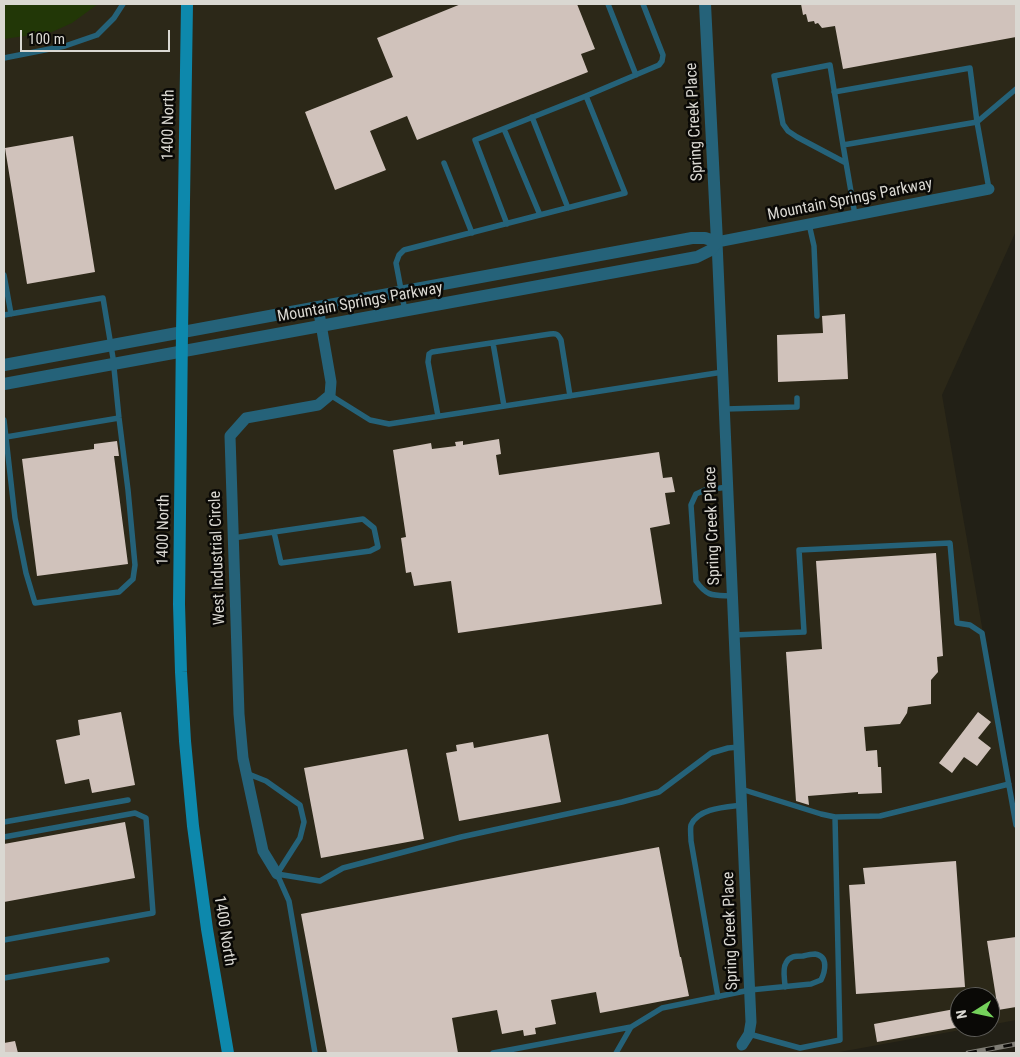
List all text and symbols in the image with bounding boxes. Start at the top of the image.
scale bar [22,20,172,52]
text: 100 m [28,30,65,48]
street label: Spring Creek Place [682,62,708,182]
street label: 1400 North [159,89,179,161]
street label: Mountain Springs Parkway [766,175,934,225]
street label: Mountain Springs Parkway [276,279,444,327]
street label: Spring Creek Place [701,466,725,586]
street label: West Industrial Circle [206,491,230,625]
street label: 1400 North [154,494,174,566]
street label: Spring Creek Place [719,871,743,991]
street label: 1400 North [209,894,239,968]
north arrow [950,987,1000,1037]
text: N [953,1009,970,1020]

